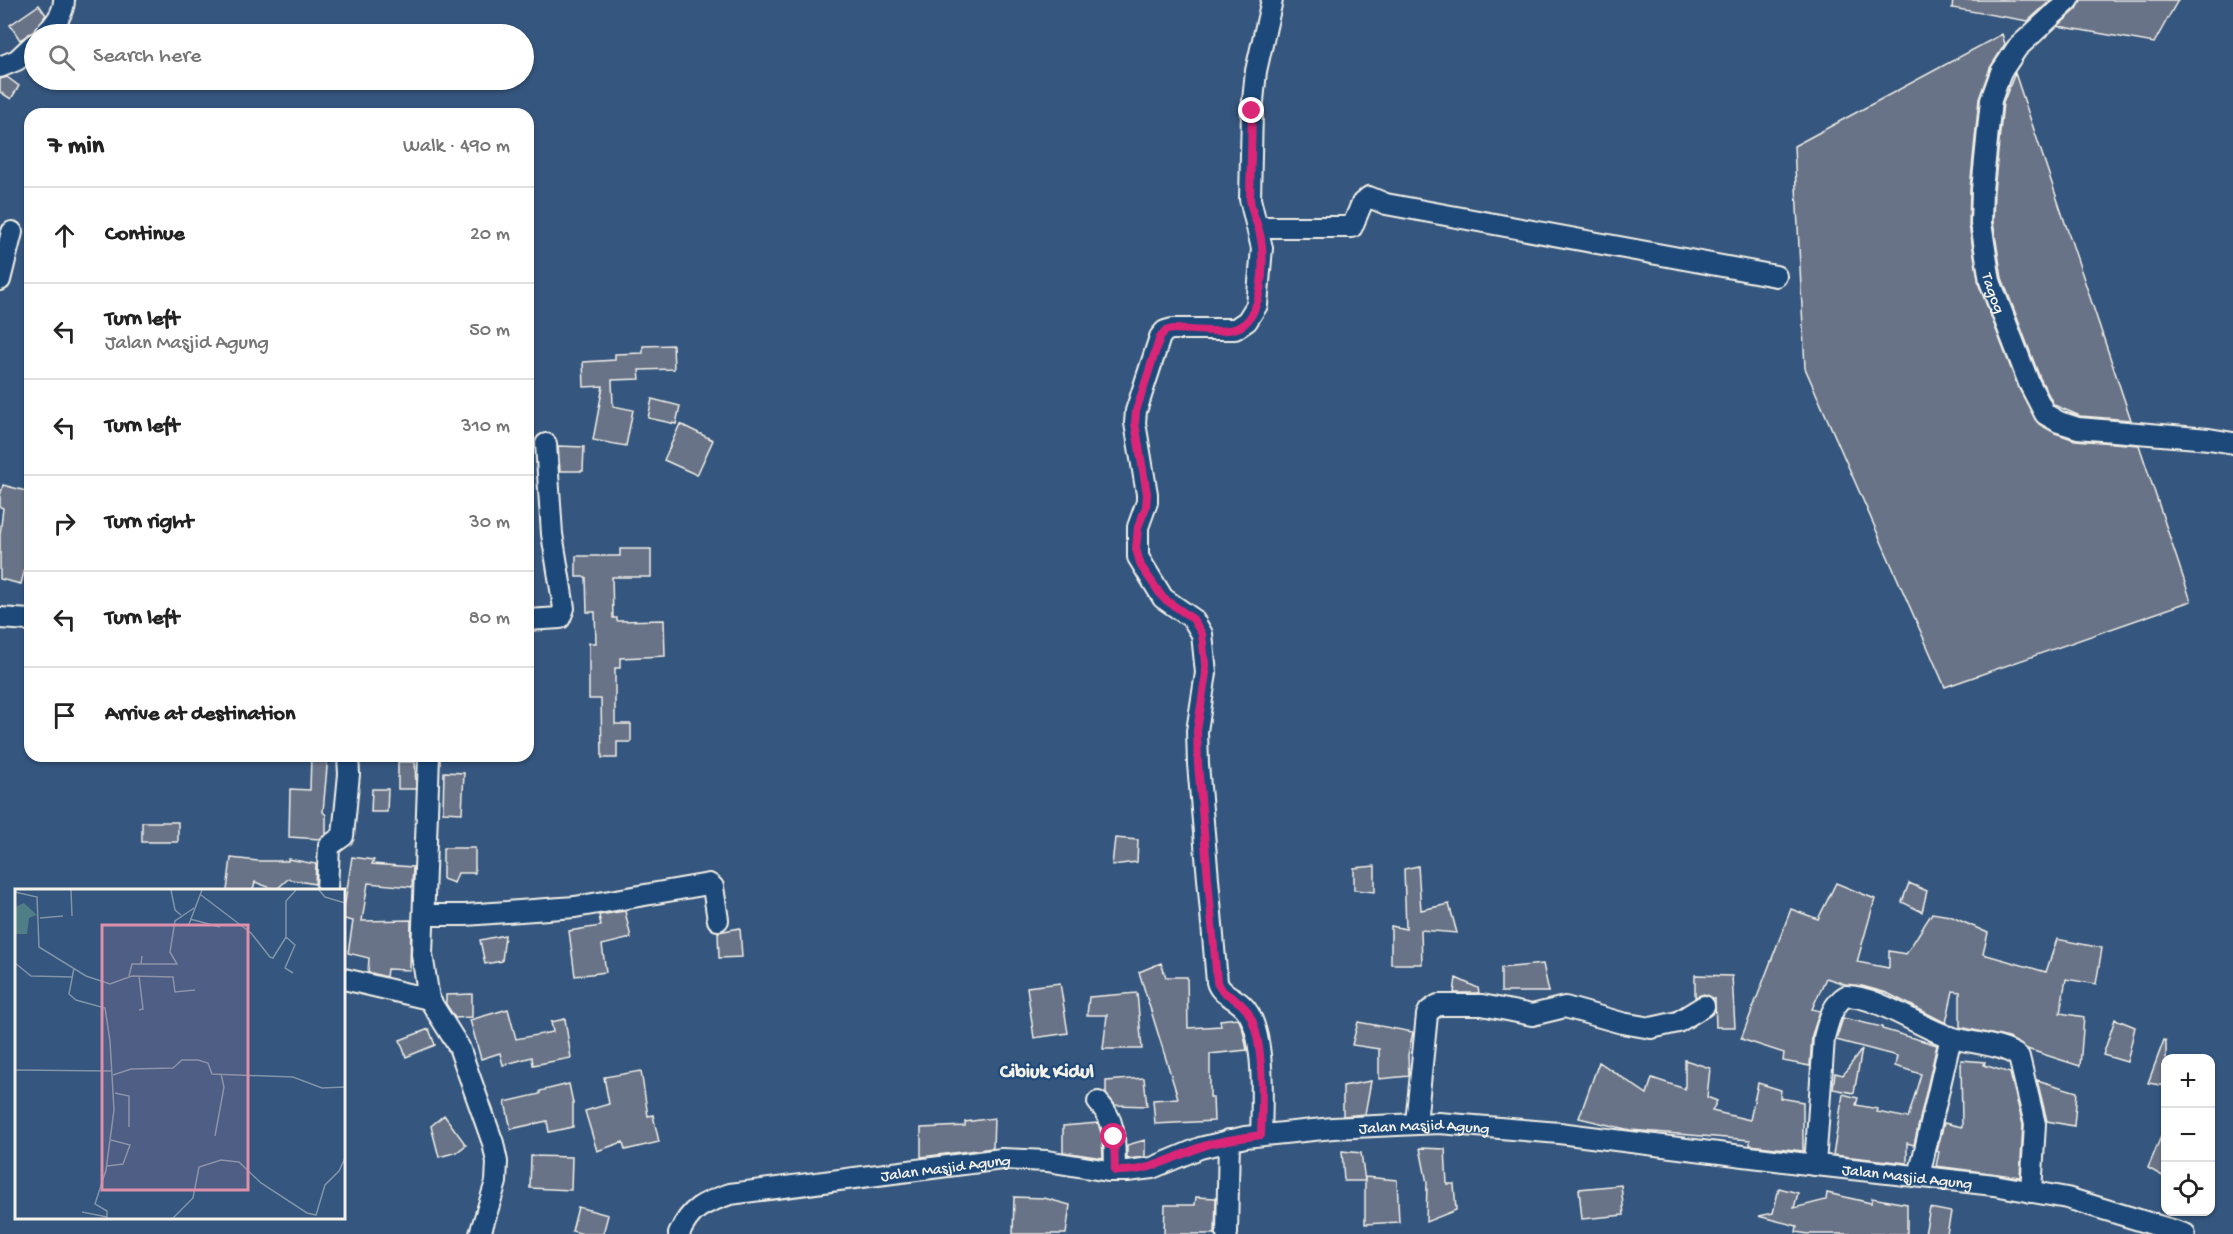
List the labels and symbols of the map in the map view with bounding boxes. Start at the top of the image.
route end [1238,97,1264,123]
street label: Tagog [1976,271,2007,317]
inset map [15,889,345,1219]
district label: Cibiuk Kidul [999,1062,1095,1085]
street label: Jalan Masjid Agung [1358,1117,1490,1140]
route start [1100,1123,1126,1149]
street label: Jalan Masjid Agung [880,1153,1011,1188]
street label: Jalan Masjid Agung [1841,1162,1973,1195]

